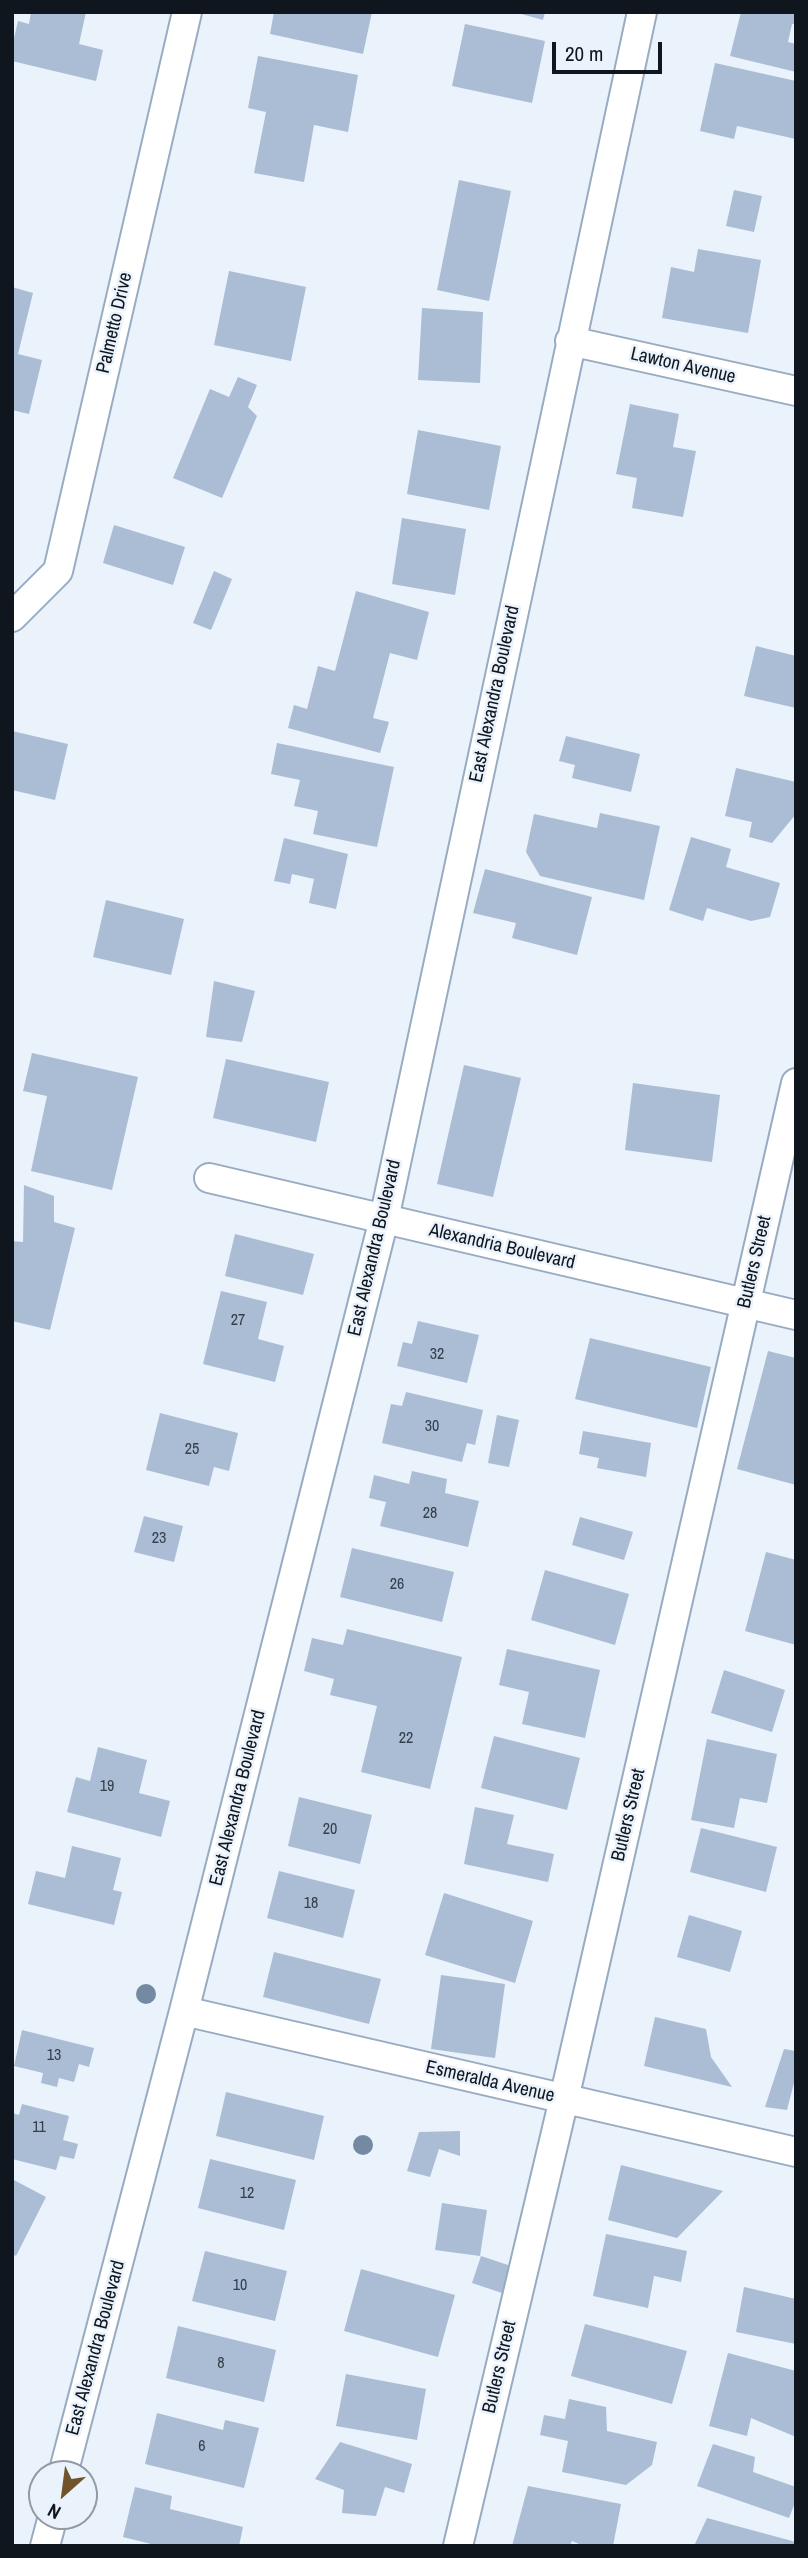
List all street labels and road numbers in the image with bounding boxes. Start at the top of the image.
street label: Palmetto Drive [92,270,138,376]
street label: Lawton Avenue [628,343,738,389]
street label: East Alexandra Boulevard [465,604,525,784]
street label: East Alexandra Boulevard [344,1158,406,1338]
street label: Butlers Street [733,1213,777,1311]
street label: Alexandria Boulevard [427,1219,577,1275]
street label: East Alexandra Boulevard [205,1708,271,1888]
street label: Butlers Street [607,1766,651,1864]
street label: Esmeralda Avenue [423,2056,557,2108]
street label: East Alexandra Boulevard [62,2258,130,2438]
street label: Butlers Street [478,2318,522,2416]

